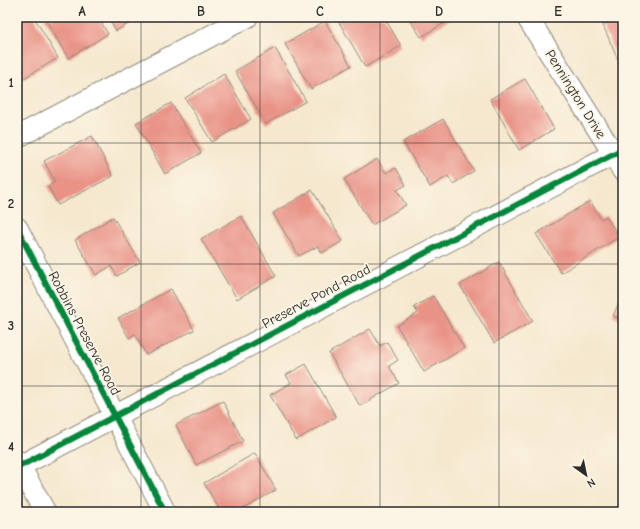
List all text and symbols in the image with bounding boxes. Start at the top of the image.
text: A [78,4,86,19]
text: B [197,4,205,19]
text: C [316,4,324,19]
text: D [435,4,443,19]
text: E [554,4,562,19]
street label: Pennington Drive [541,47,610,142]
text: 1 [8,75,14,90]
text: 2 [8,196,14,211]
street label: Preserve Pond Road [259,261,373,332]
street label: Robbins Preserve Road [45,268,124,398]
text: 3 [8,318,14,333]
text: 4 [8,439,14,454]
north arrow [566,455,606,495]
text: N [585,476,598,490]

